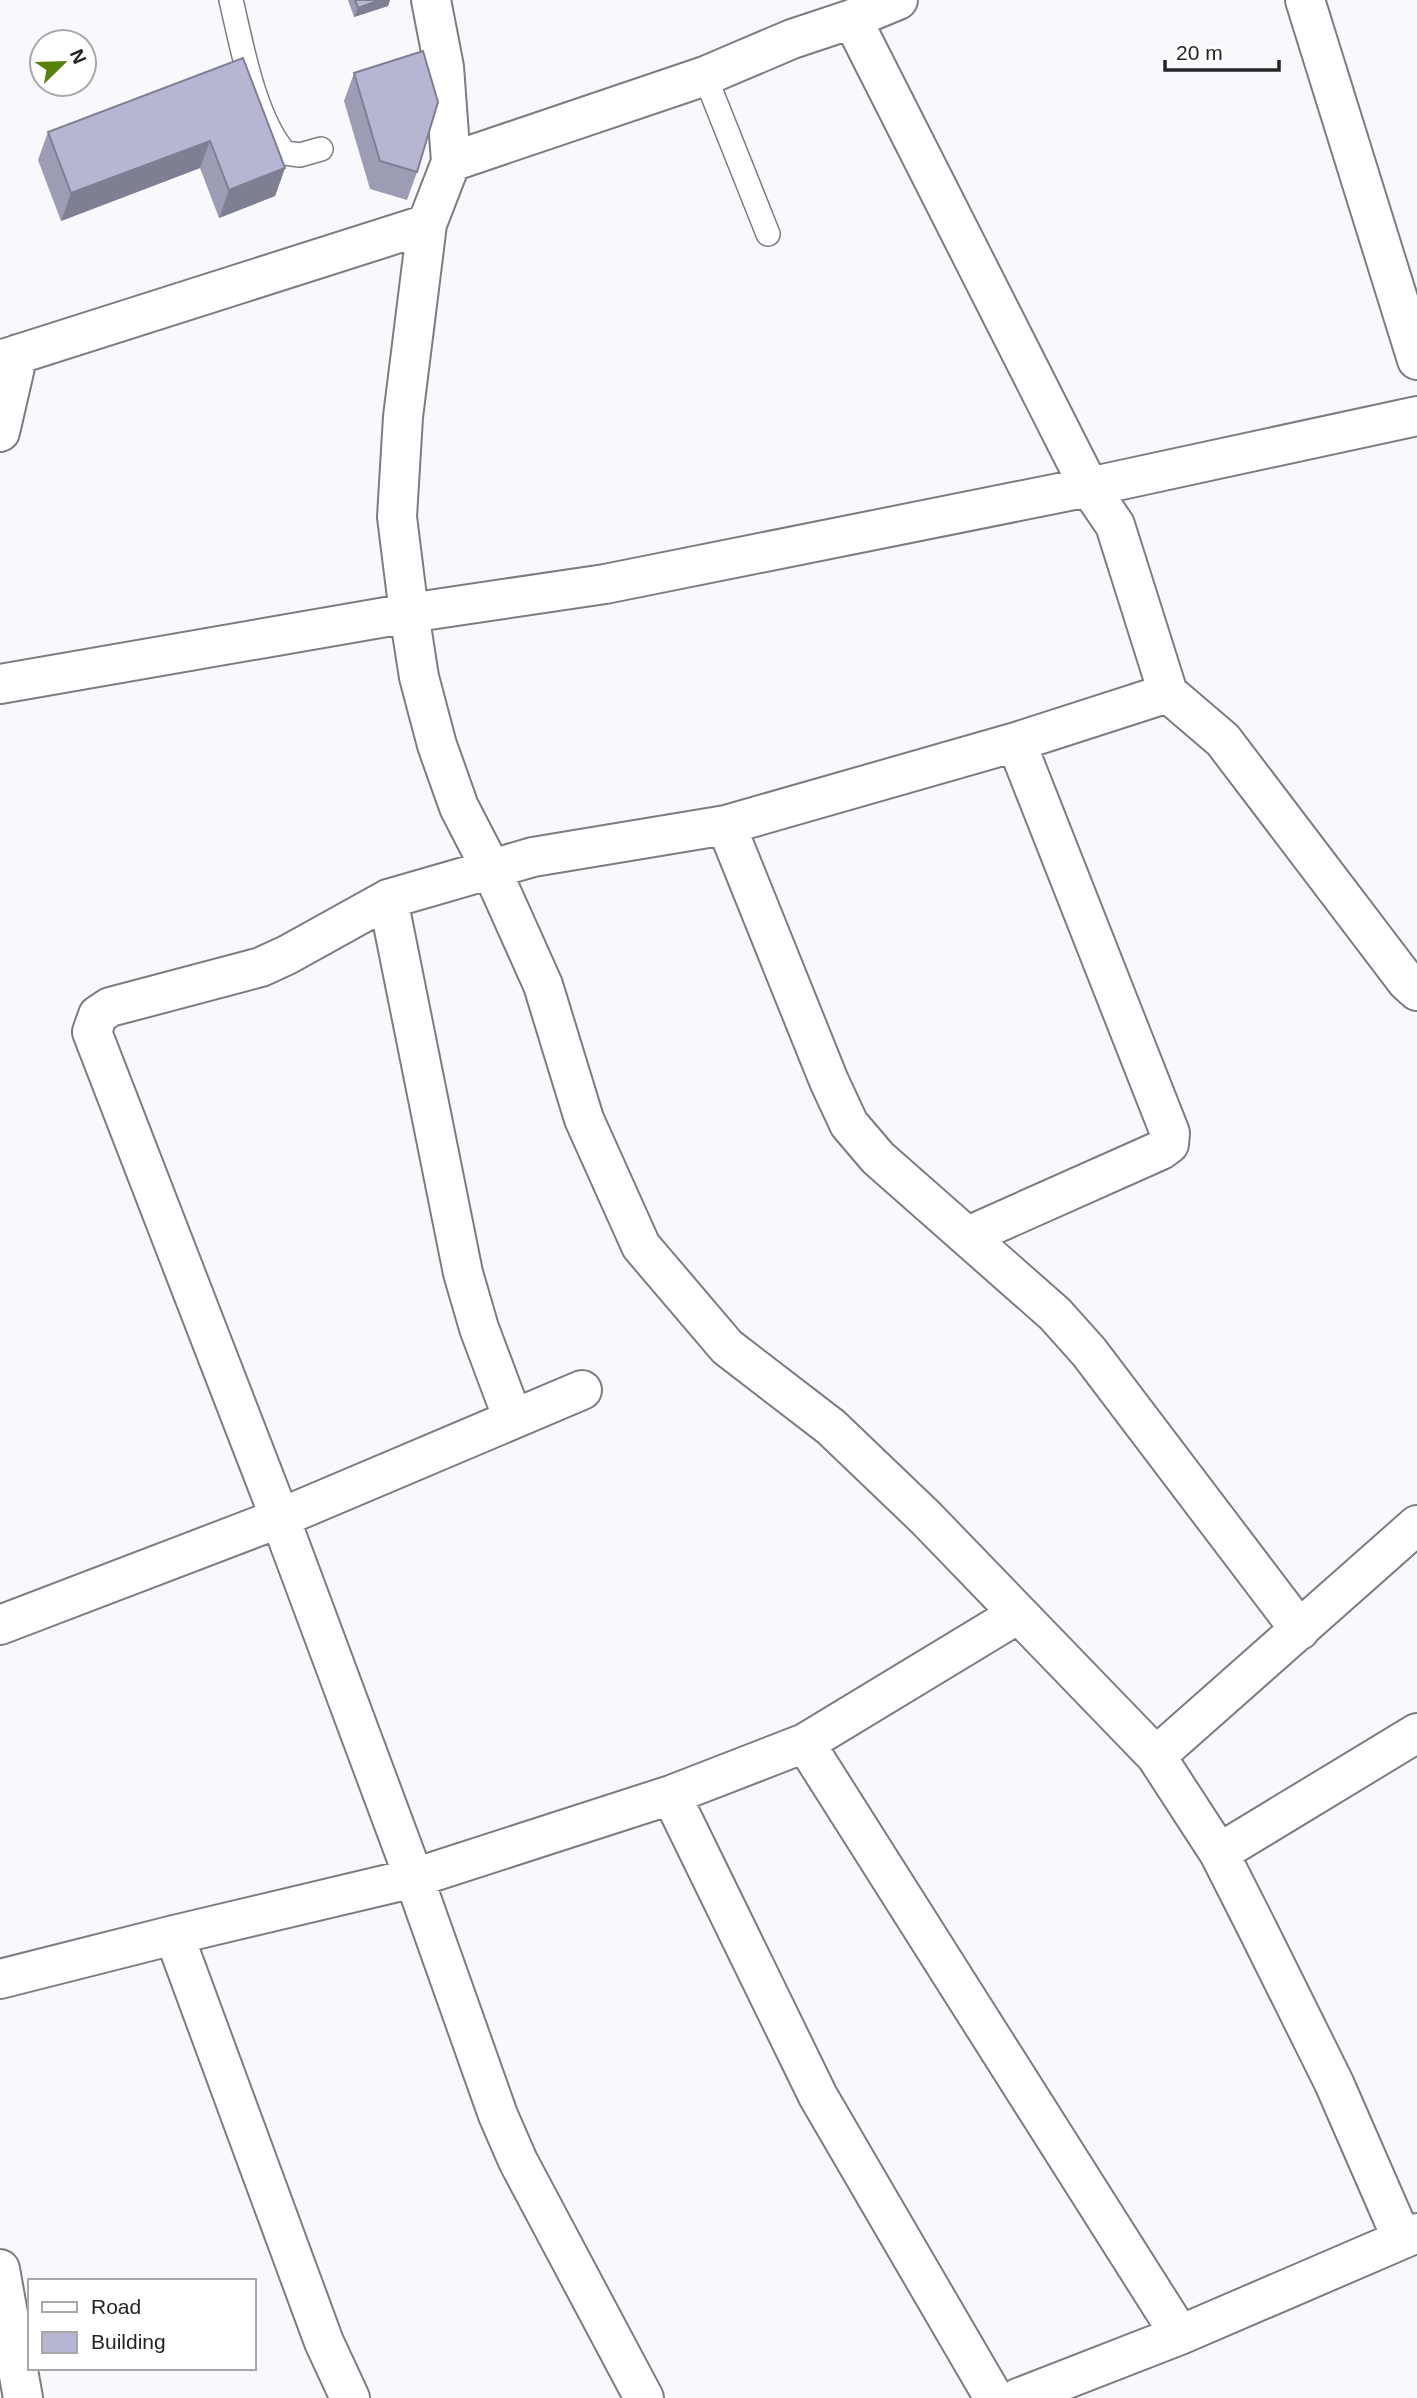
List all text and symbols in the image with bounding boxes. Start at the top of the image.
north arrow [28,28,98,98]
scale bar [1165,28,1279,72]
text: 20 m [1176,41,1223,64]
text: N [66,46,91,67]
legend [28,2279,256,2370]
text: Road [91,2295,141,2318]
text: Building [91,2330,166,2353]

